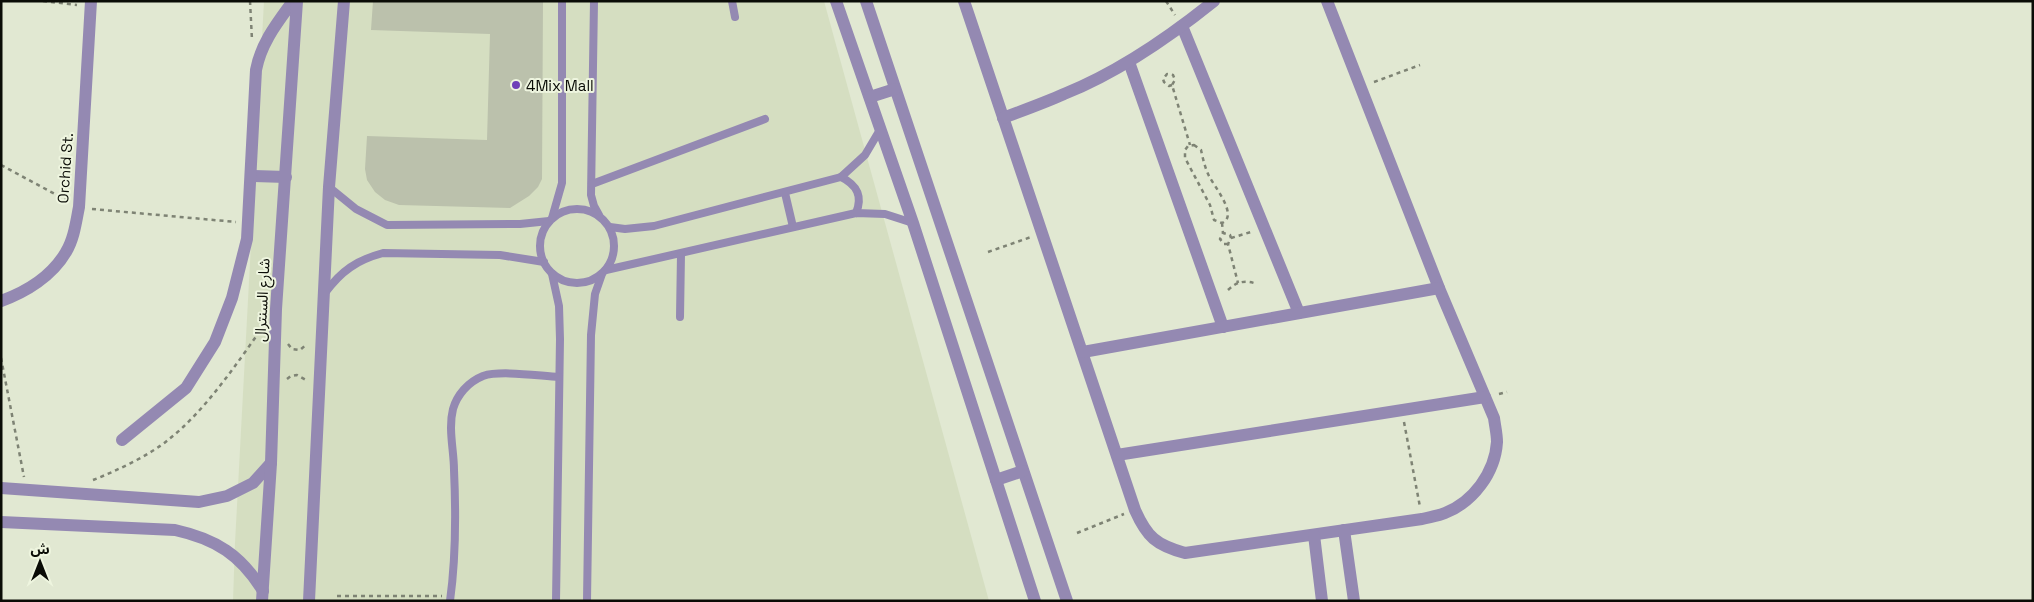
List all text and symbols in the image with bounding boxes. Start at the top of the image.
place label: 4Mix Mall [526,76,594,95]
marker: 4Mix Mall [510,79,522,91]
street label: Orchid St. [53,132,77,204]
street label: شارع السنترال [250,258,277,342]
north arrow [15,537,65,587]
text: ش [30,540,50,558]

